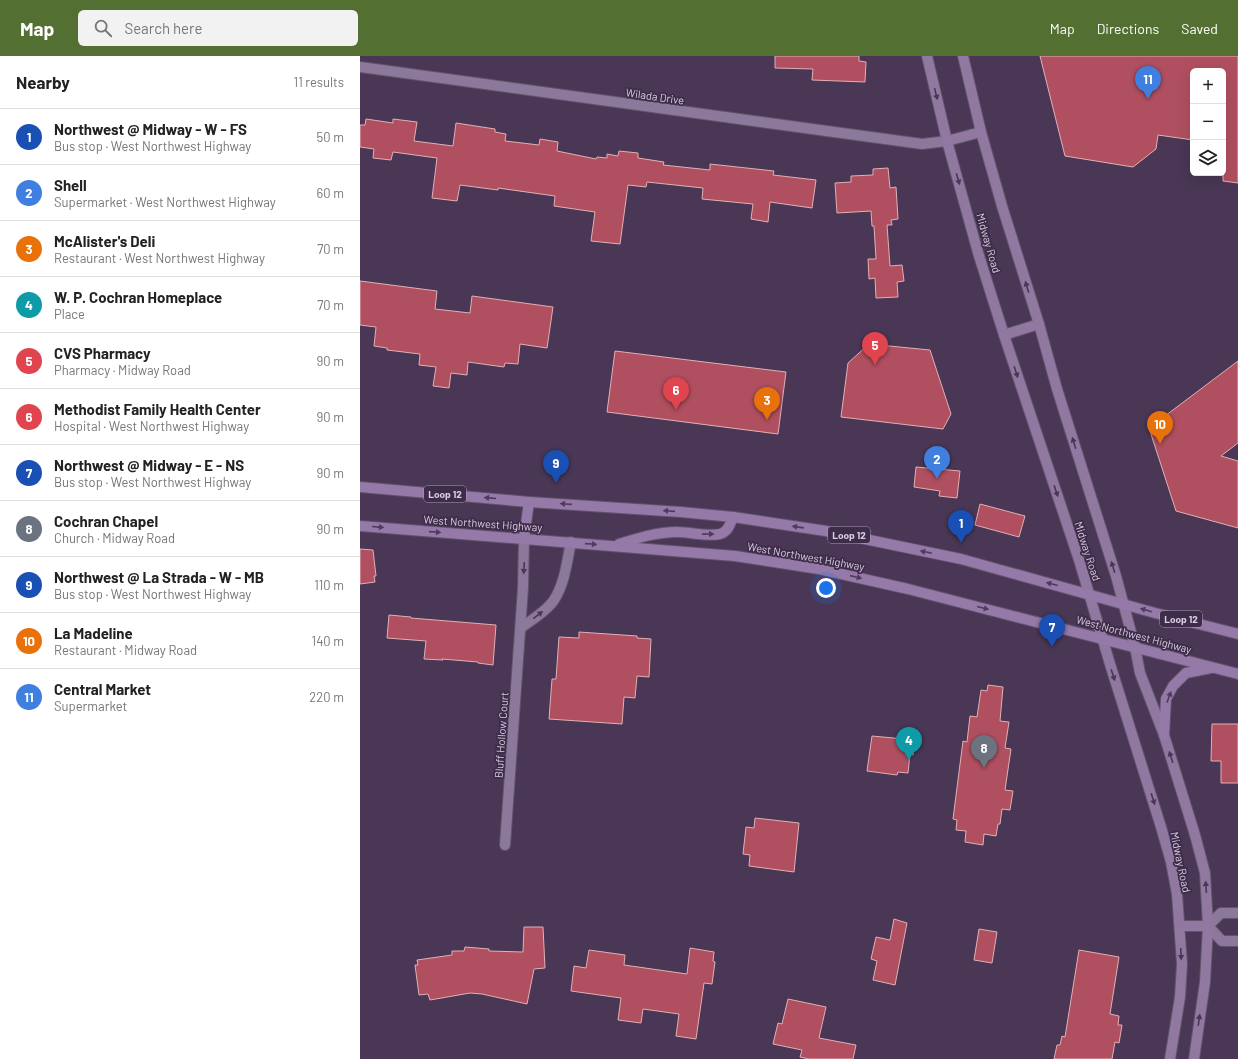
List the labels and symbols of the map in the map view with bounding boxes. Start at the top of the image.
pin: 11 [1135,66,1161,99]
street label: Wilada Drive [625,85,685,107]
one-way arrow [933,88,939,100]
one-way arrow [955,173,961,185]
street label: Midway Road [974,212,1004,274]
one-way arrow [1024,281,1030,293]
pin: 5 [862,332,888,365]
one-way arrow [1013,366,1019,378]
pin: 6 [663,377,689,410]
pin: 3 [754,387,780,420]
pin: 10 [1147,411,1173,444]
one-way arrow [1071,437,1077,449]
pin: 2 [924,446,950,479]
pin: 9 [543,450,569,483]
road number: Loop 12 [424,486,466,502]
one-way arrow [1053,486,1059,498]
one-way arrow [484,495,496,502]
one-way arrow [560,501,572,508]
one-way arrow [663,508,675,515]
pin: 1 [948,510,974,543]
street label: West Northwest Highway [423,512,543,534]
street label: Midway Road [1072,520,1104,582]
one-way arrow [372,524,384,531]
one-way arrow [792,524,804,530]
road number: Loop 12 [828,527,870,543]
one-way arrow [429,528,441,535]
one-way arrow [702,531,715,537]
street label: West Northwest Highway [746,539,866,573]
one-way arrow [585,540,597,547]
one-way arrow [920,548,932,554]
one-way arrow [1110,561,1116,573]
one-way arrow [521,562,528,574]
one-way arrow [850,575,862,581]
your location [816,578,836,598]
one-way arrow [1046,581,1058,587]
one-way arrow [976,605,989,611]
one-way arrow [1140,607,1152,613]
one-way arrow [532,610,543,619]
road number: Loop 12 [1160,611,1202,627]
street label: West Northwest Highway [1075,612,1193,656]
pin: 7 [1039,614,1065,647]
one-way arrow [1110,670,1116,682]
one-way arrow [1166,690,1172,702]
street label: Bluff Hollow Court [492,692,510,778]
pin: 4 [896,727,922,760]
pin: 8 [971,735,997,768]
one-way arrow [1168,751,1174,763]
one-way arrow [1150,794,1156,806]
street label: Midway Road [1168,831,1194,893]
one-way arrow [1202,881,1209,893]
one-way arrow [1178,948,1184,961]
one-way arrow [1196,1014,1202,1026]

